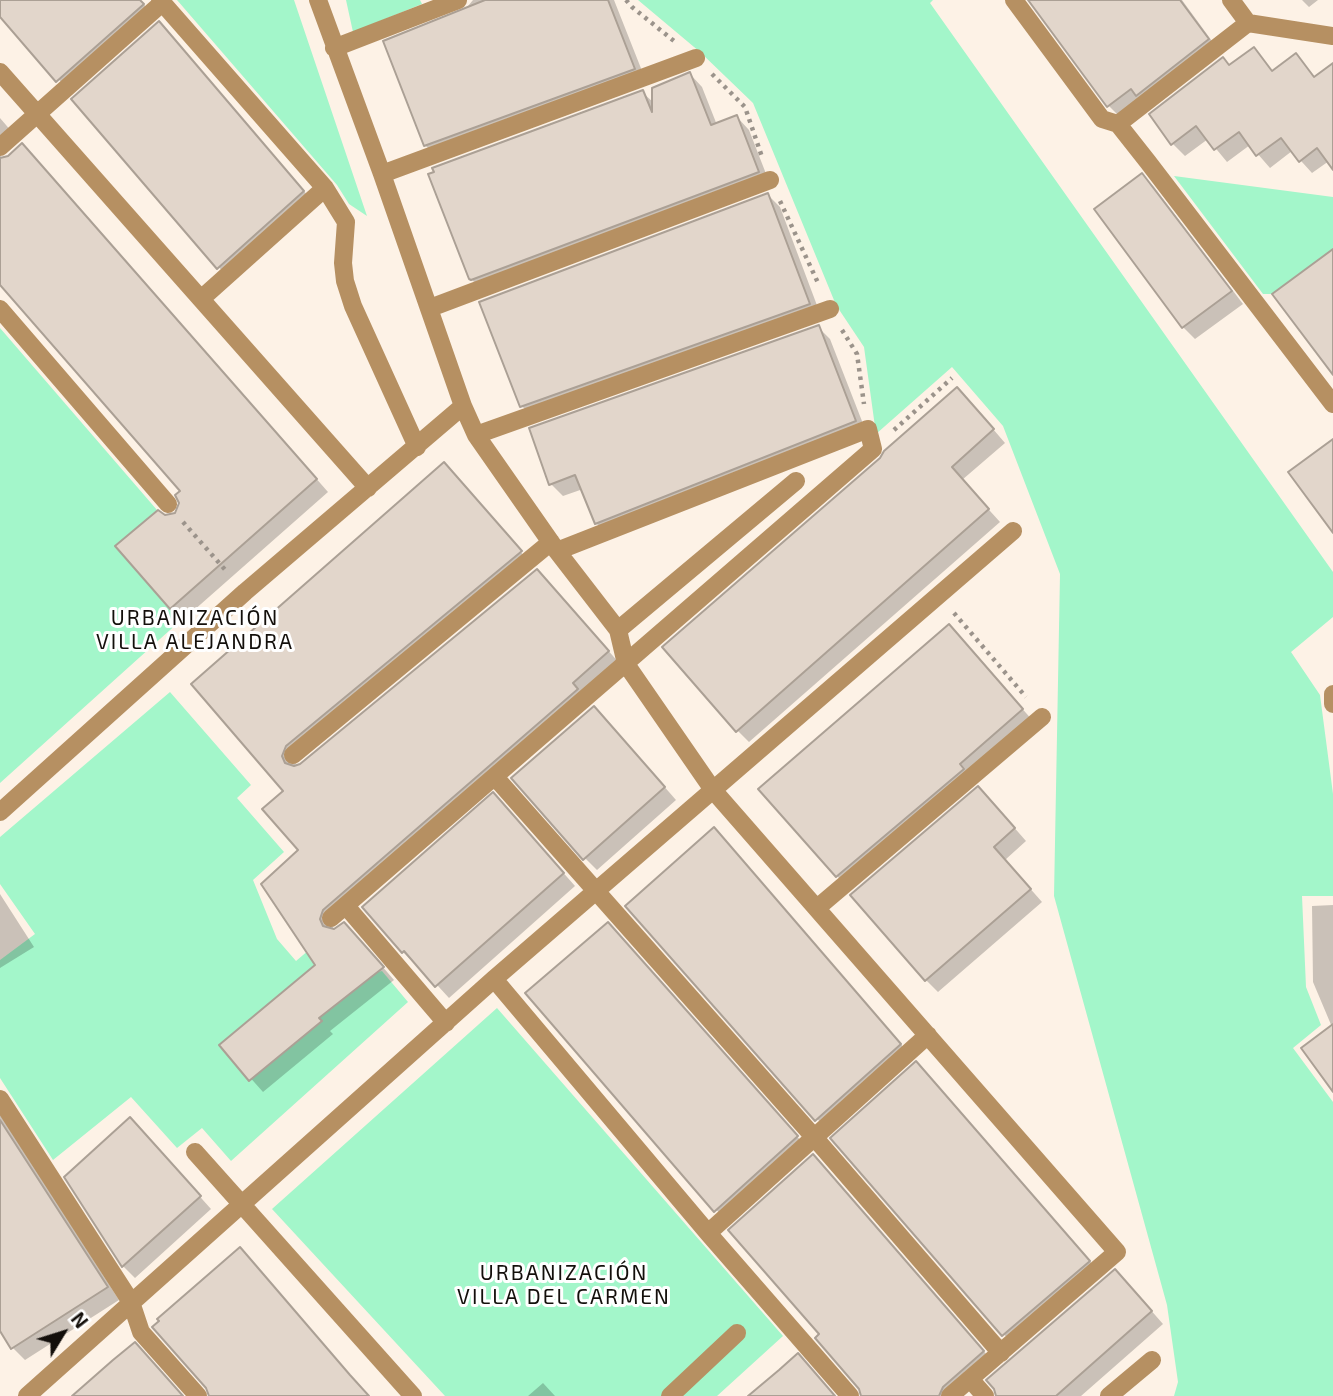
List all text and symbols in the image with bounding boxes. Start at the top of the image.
district label: URBANIZACIÓN VILLA ALEJANDRA [98,605,292,655]
district label: URBANIZACIÓN VILLA DEL CARMEN [459,1260,669,1310]
north arrow [28,1298,98,1368]
text: N [67,1307,93,1332]

